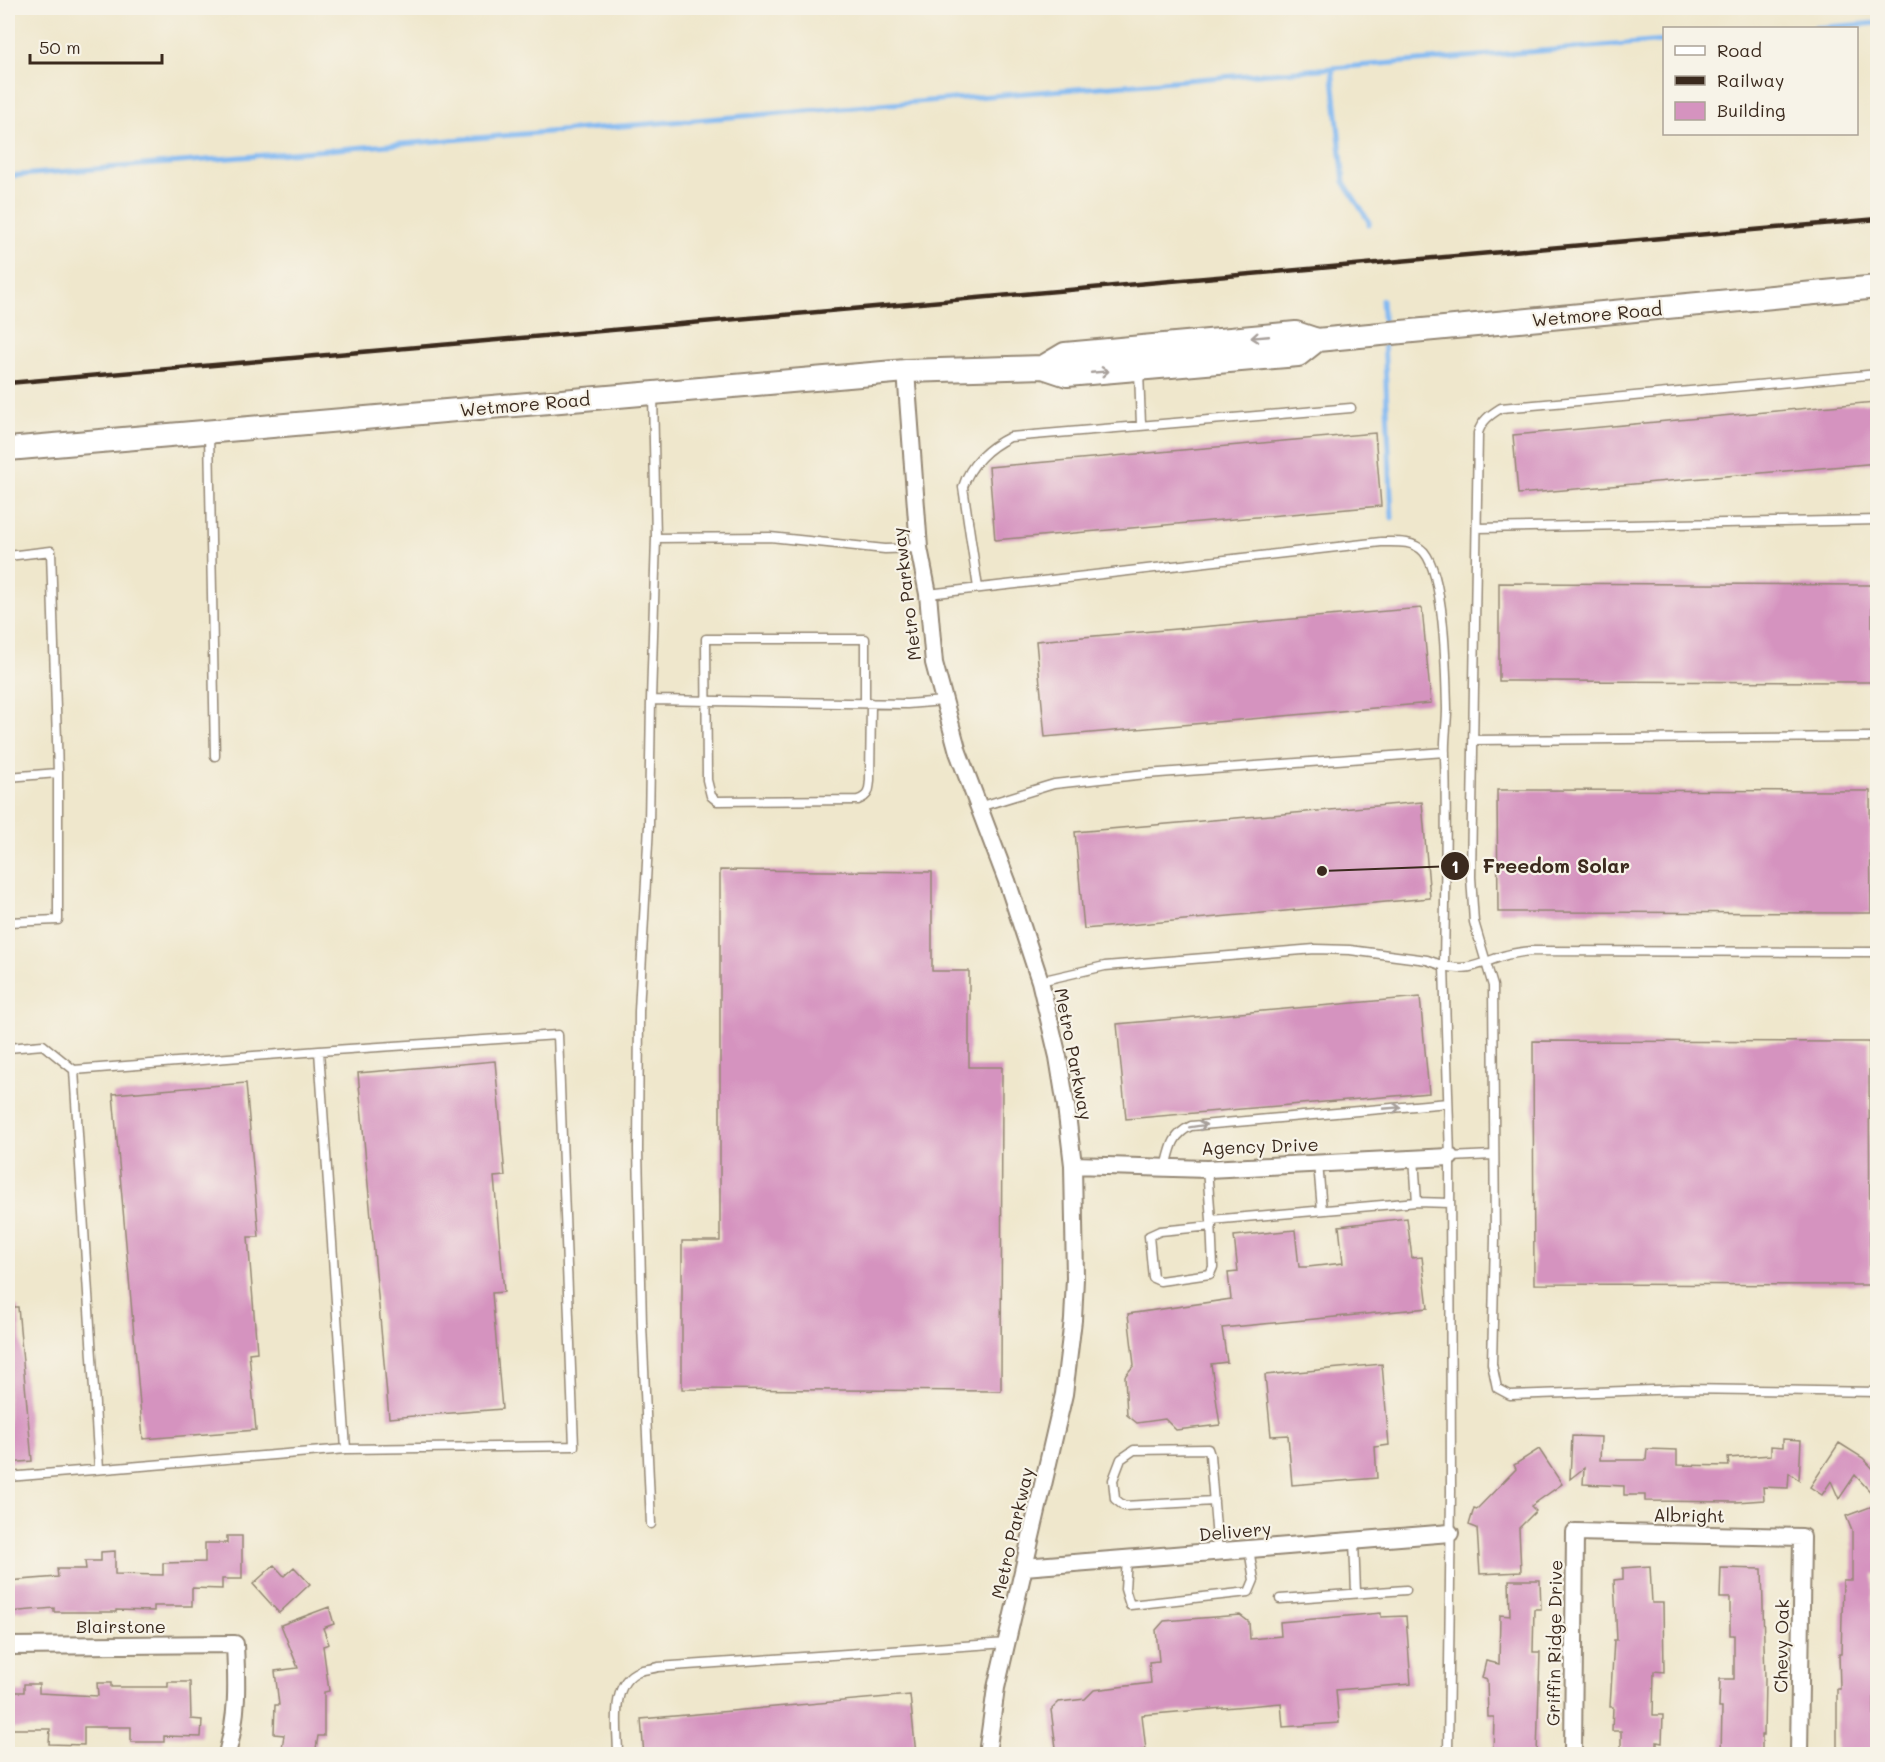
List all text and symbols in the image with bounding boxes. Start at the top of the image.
scale bar [30,27,162,65]
legend [1663,27,1858,135]
text: 50 m [39,35,81,59]
text: Road [1717,38,1762,62]
text: Railway [1717,68,1784,92]
text: Building [1717,98,1785,122]
street label: Wetmore Road [1531,296,1663,332]
one-way arrow [1250,331,1270,342]
one-way arrow [1089,366,1109,377]
street label: Wetmore Road [459,386,591,422]
street label: Metro Parkway [886,526,926,662]
callout: Freedom Solar [1440,847,1641,885]
text: Freedom Solar [1482,852,1630,878]
text: 1 [1451,854,1459,878]
street label: Metro Parkway [1049,986,1099,1122]
one-way arrow [1381,1102,1401,1113]
one-way arrow [1187,1120,1207,1131]
street label: Agency Drive [1201,1132,1319,1160]
street label: Metro Parkway [985,1465,1039,1601]
street label: Albright [1653,1502,1725,1528]
street label: Delivery [1198,1516,1272,1546]
street label: Griffin Ridge Drive [1541,1560,1567,1726]
street label: Chevy Oak [1768,1599,1794,1693]
street label: Blairstone [76,1614,166,1638]

